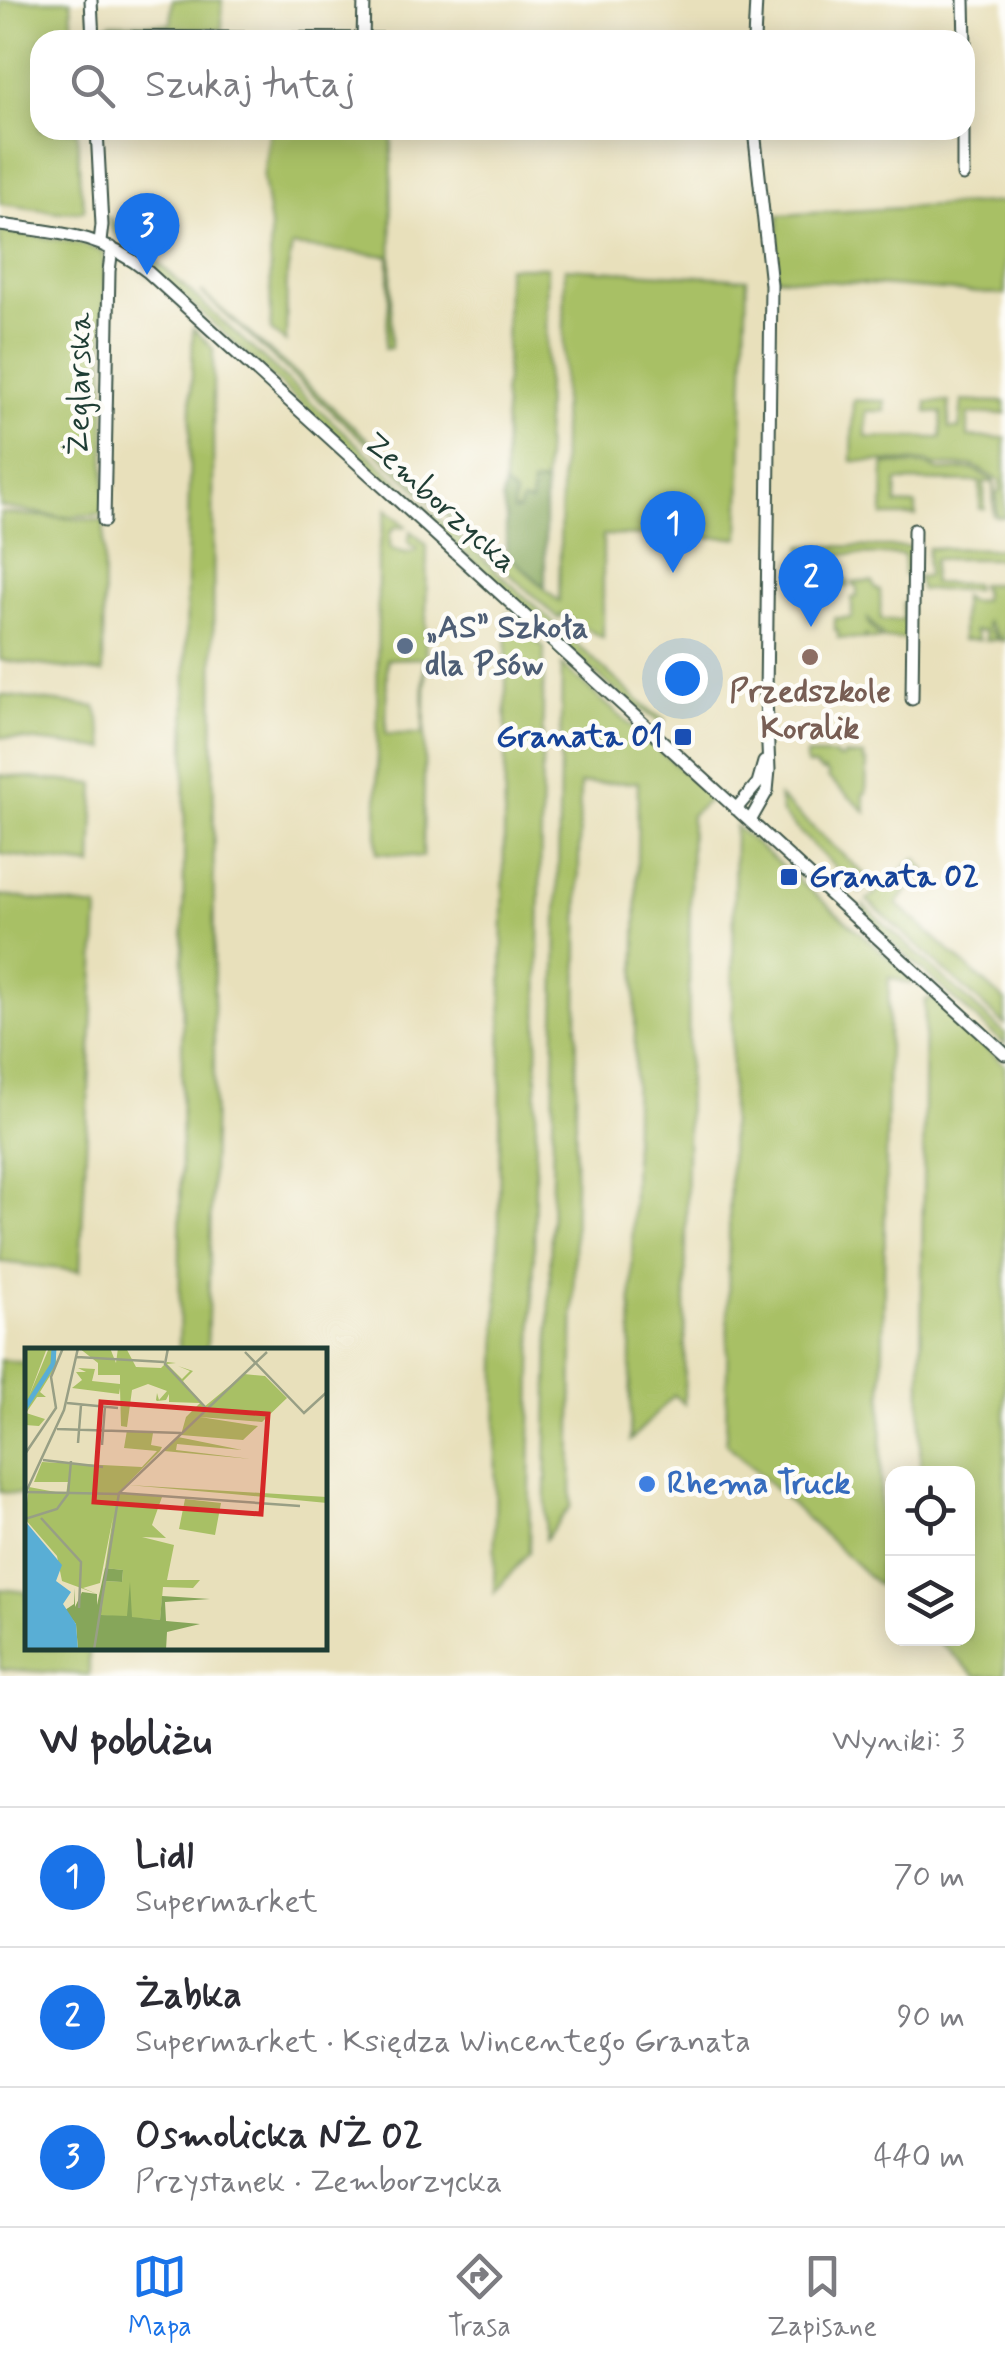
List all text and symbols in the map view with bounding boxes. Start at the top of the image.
search box [30,30,975,140]
icon: search [65,58,120,113]
text: Szukaj tutaj [145,61,355,110]
pin: 3 [114,192,180,275]
street label: Żeglarska [58,311,102,456]
street label: Zemborzycka [354,423,526,583]
pin: 1 [640,490,706,573]
pin: 2 [778,544,844,627]
place label: „AS” Szkoła dla Psów [425,607,588,686]
marker: „AS” Szkoła dla Psów [394,635,416,657]
marker: Przedszkole Koralik [799,646,821,668]
your location [657,653,708,704]
place label: Przedszkole Koralik [729,671,891,750]
place label: Granata 01 [496,716,663,758]
marker: Granata 01 [672,726,694,748]
place label: Granata 02 [809,856,979,898]
marker: Granata 02 [778,866,800,888]
inset map [25,1348,328,1651]
place label: Rhema Truck [667,1463,850,1505]
map controls [885,1466,975,1646]
button: locate [885,1466,975,1556]
marker: Rhema Truck [636,1473,658,1495]
button: layers [885,1556,975,1646]
text: W pobliżu [40,1714,212,1769]
text: Wyniki: 3 [832,1720,965,1762]
text: Lidl [135,1832,194,1881]
text: 1 [65,1856,80,1898]
text: 70 m [893,1856,965,1898]
text: Supermarket [135,1881,318,1923]
text: Żabka [135,1972,242,2021]
text: 2 [65,1996,80,2038]
text: 90 m [897,1996,965,2038]
text: Supermarket · Księdza Wincentego Granata [135,2021,751,2063]
text: Osmolicka NŻ 02 [135,2112,423,2161]
text: 3 [65,2136,80,2178]
text: 440 m [874,2136,965,2178]
text: Przystanek · Zemborzycka [135,2161,502,2203]
tab: Mapa [128,2249,192,2346]
tab: Trasa [448,2249,511,2346]
tab: Zapisane [767,2249,877,2346]

